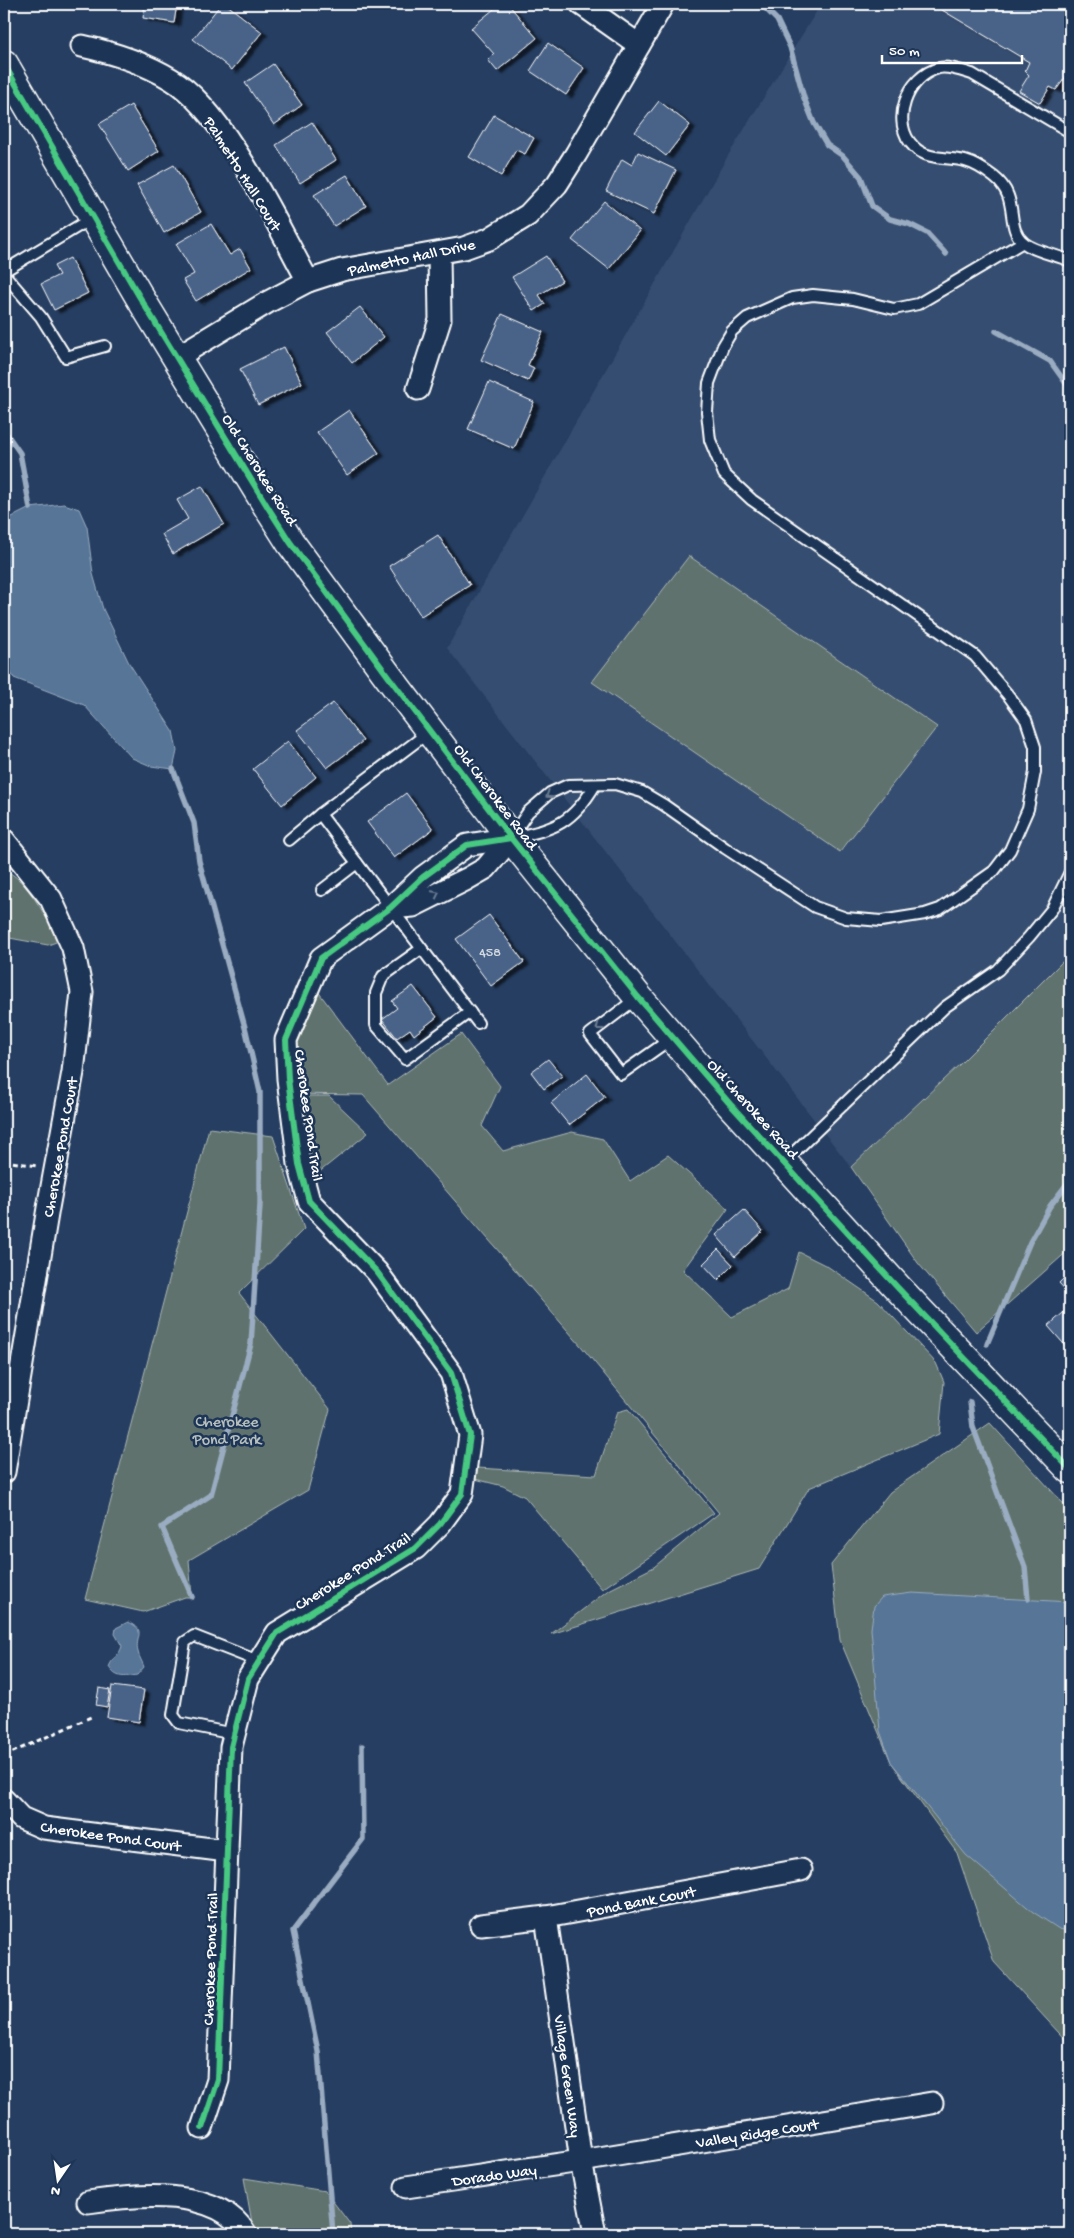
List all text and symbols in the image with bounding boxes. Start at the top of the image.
scale bar [882,32,1022,64]
text: 50 m [889,43,920,61]
street label: Palmetto Hall Court [198,113,285,237]
street label: Palmetto Hall Drive [345,236,478,282]
street label: Old Cherokee Road [216,411,301,532]
street label: Old Cherokee Road [448,741,541,856]
one-way arrow [545,789,555,798]
one-way arrow [431,890,440,901]
house number: 458 [479,945,501,962]
one-way arrow [595,1021,605,1030]
street label: Cherokee Pond Trail [288,1049,325,1182]
street label: Old Cherokee Road [701,1056,802,1166]
street label: Cherokee Pond Court [41,1075,84,1219]
park label: Cherokee Pond Park [192,1414,263,1451]
street label: Cherokee Pond Trail [293,1530,415,1616]
street label: Cherokee Pond Court [39,1819,183,1858]
street label: Pond Bank Court [585,1883,699,1923]
street label: Cherokee Pond Trail [201,1893,224,2026]
street label: Village Green Way [547,2013,584,2139]
street label: Valley Ridge Court [694,2116,822,2155]
north arrow [32,2156,82,2206]
street label: Dorado Way [450,2162,538,2193]
text: N [49,2181,62,2200]

